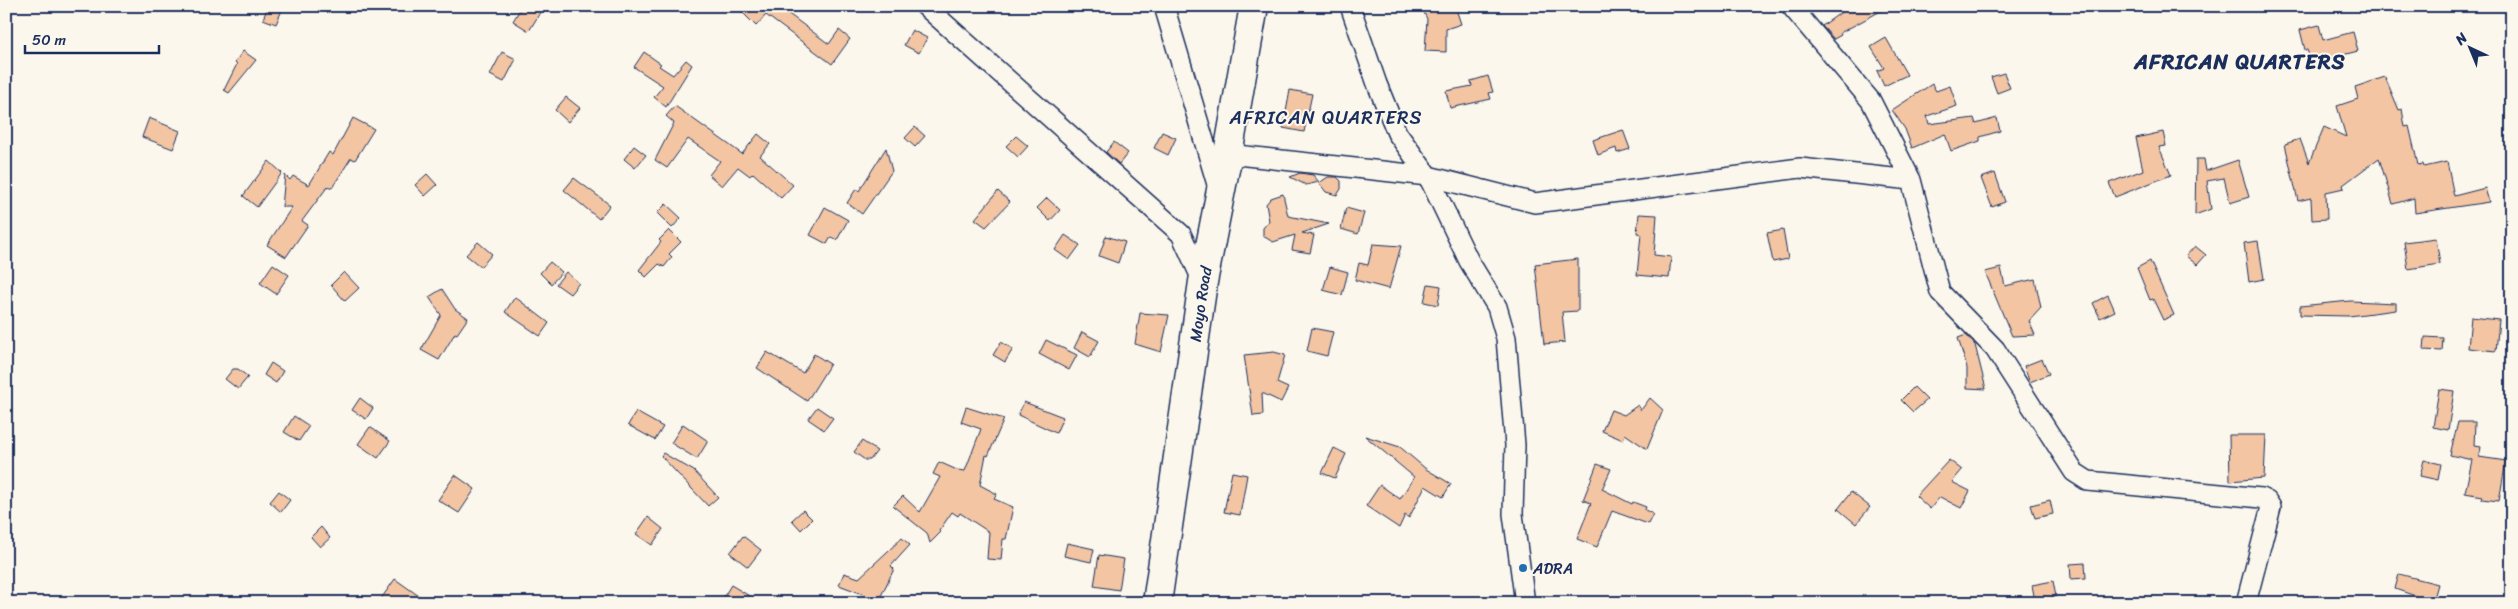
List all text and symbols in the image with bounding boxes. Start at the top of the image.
scale bar [25,22,159,54]
north arrow [2446,22,2496,72]
text: N [2448,26,2474,52]
text: 50 m [32,27,67,53]
district label: AFRICAN QUARTERS [2133,43,2346,81]
district label: AFRICAN QUARTERS [1229,101,1422,134]
street label: Moyo Road [1180,262,1221,344]
place label: ADRA [1532,554,1573,583]
marker: ADRA [1517,562,1529,574]

